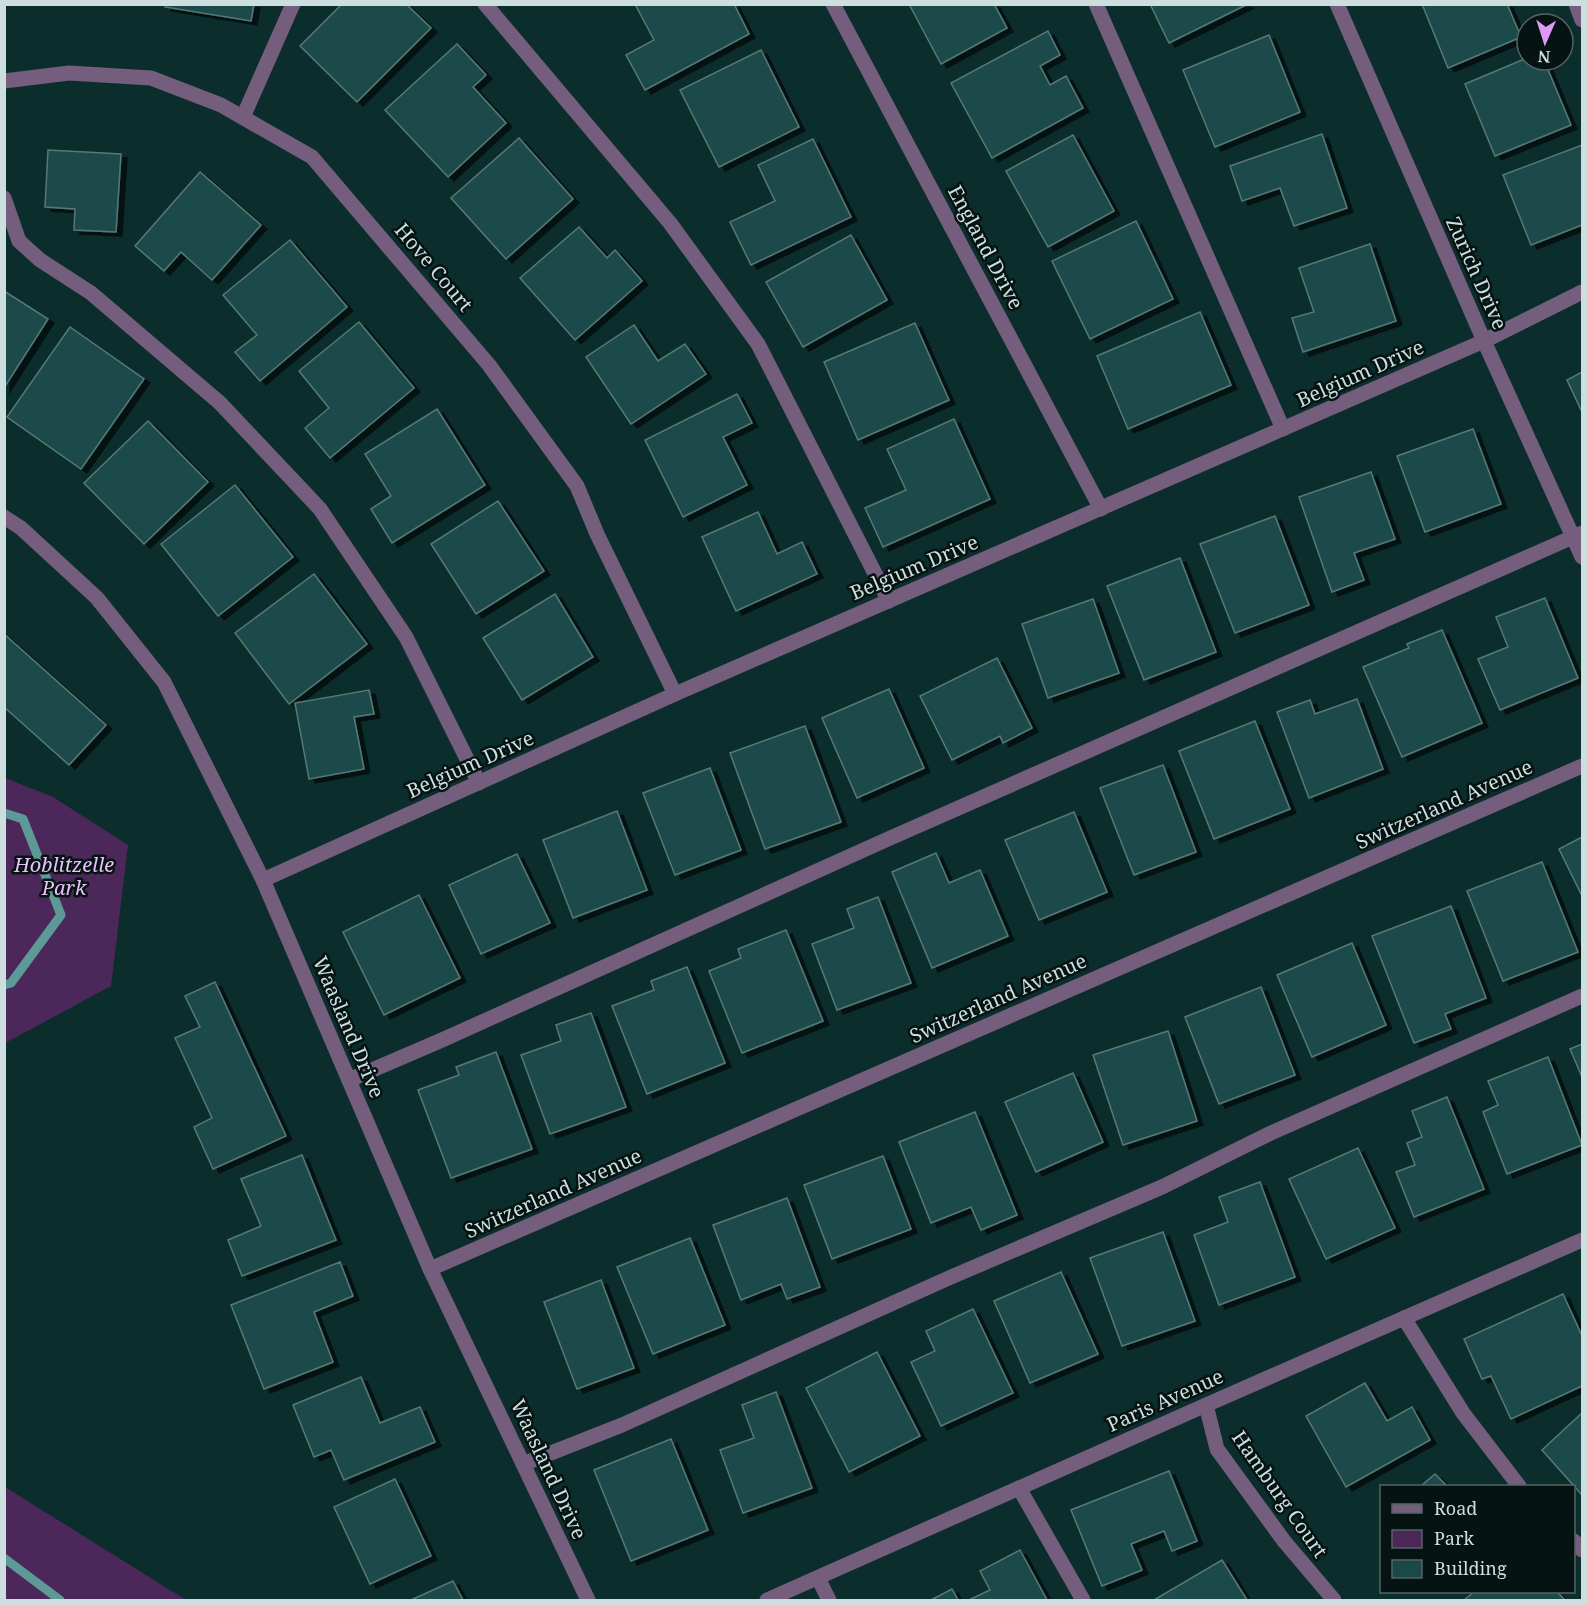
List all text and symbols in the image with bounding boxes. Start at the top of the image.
north arrow [1515,12,1575,72]
text: N [1537,46,1551,68]
street label: England Drive [942,180,1030,314]
street label: Zurich Drive [1440,212,1514,334]
street label: Hove Court [389,217,479,317]
street label: Belgium Drive [1292,333,1428,413]
street label: Belgium Drive [846,528,982,606]
street label: Belgium Drive [402,724,538,804]
street label: Switzerland Avenue [1351,753,1537,855]
park label: Hoblitzelle Park [13,851,114,901]
street label: Switzerland Avenue [905,947,1091,1049]
street label: Waasland Drive [307,952,391,1102]
street label: Switzerland Avenue [460,1142,646,1244]
street label: Paris Avenue [1102,1362,1228,1438]
street label: Waasland Drive [505,1395,593,1543]
street label: Hamburg Court [1226,1425,1334,1563]
legend [1380,1485,1575,1593]
text: Road [1434,1496,1477,1520]
text: Park [1434,1526,1474,1550]
text: Building [1434,1556,1507,1580]

